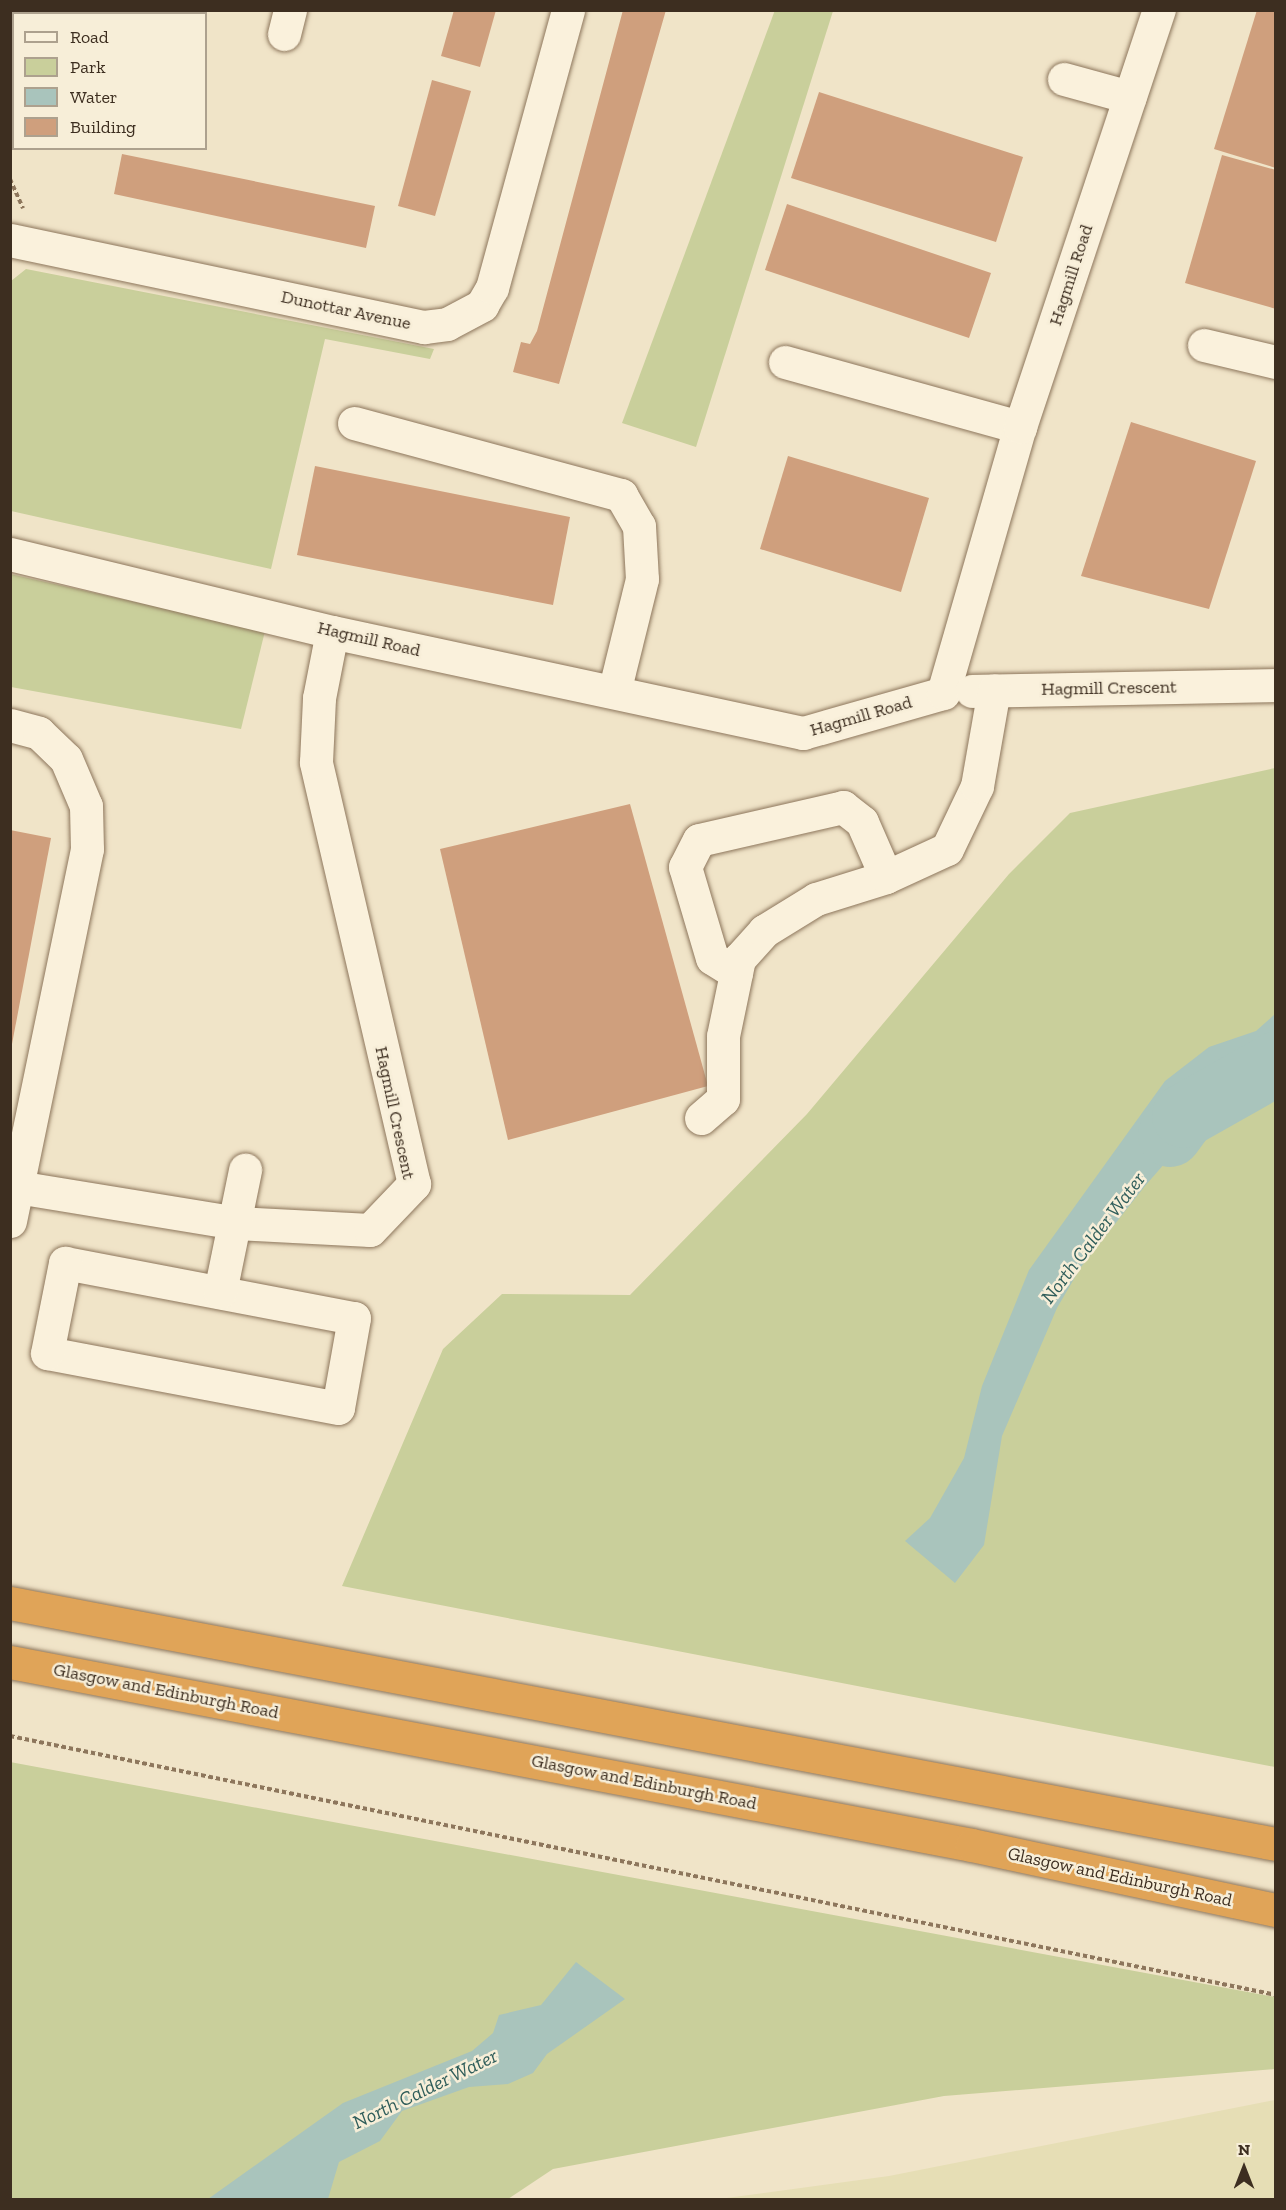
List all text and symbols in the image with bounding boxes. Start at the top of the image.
legend [12,12,207,150]
text: Road [70,26,109,48]
text: Park [70,56,106,78]
text: Water [70,86,117,108]
text: Building [70,116,136,138]
street label: Hagmill Road [1045,222,1097,328]
street label: Dunottar Avenue [279,286,413,334]
street label: Hagmill Road [315,617,423,661]
street label: Hagmill Crescent [1041,676,1177,700]
street label: Hagmill Road [808,691,914,741]
street label: Hagmill Crescent [370,1044,420,1182]
water label: North Calder Water [1035,1167,1151,1309]
street label: Glasgow and Edinburgh Road [51,1659,281,1723]
street label: Glasgow and Edinburgh Road [529,1750,759,1814]
street label: Glasgow and Edinburgh Road [1006,1843,1234,1911]
water label: North Calder Water [348,2043,502,2135]
north arrow [1214,2138,1274,2198]
text: N [1238,2140,1250,2159]

